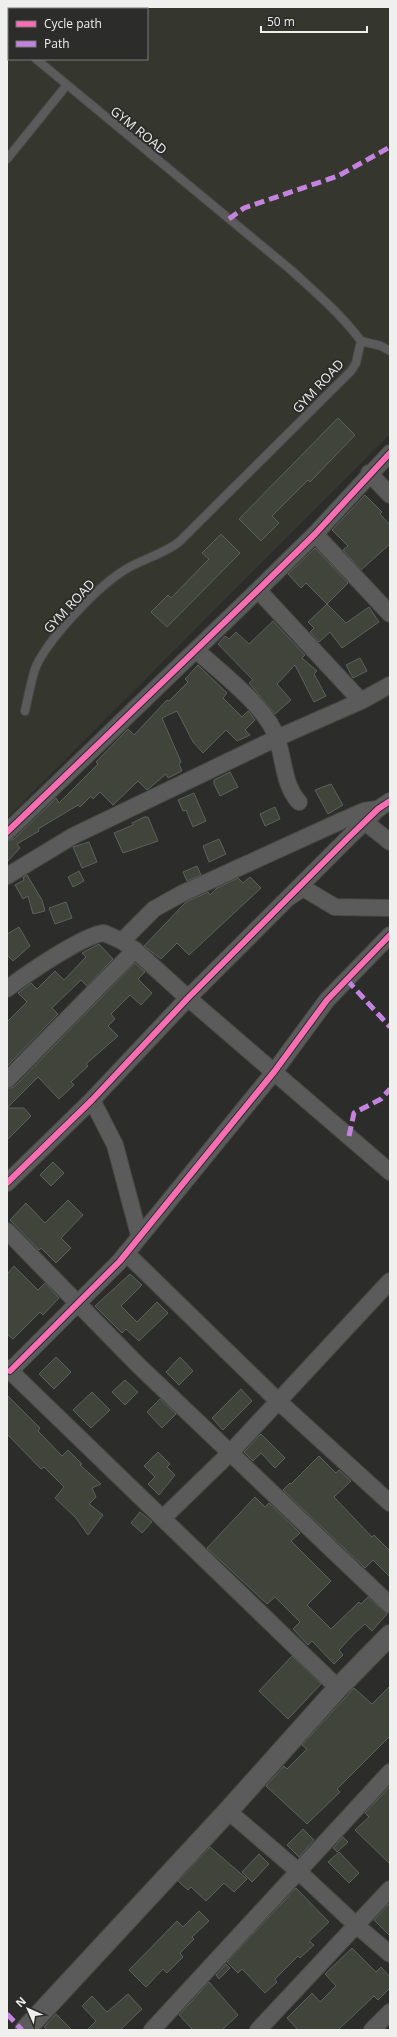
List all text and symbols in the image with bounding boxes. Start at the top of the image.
legend [8,8,148,60]
scale bar [261,8,367,34]
text: 50 m [267,13,295,30]
text: Cycle path [44,15,102,32]
text: Path [44,35,70,52]
street label: GYM ROAD [107,102,171,158]
street label: GYM ROAD [288,355,348,417]
street label: GYM ROAD [39,575,99,637]
north arrow [8,1989,48,2029]
text: N [12,1993,29,2010]

